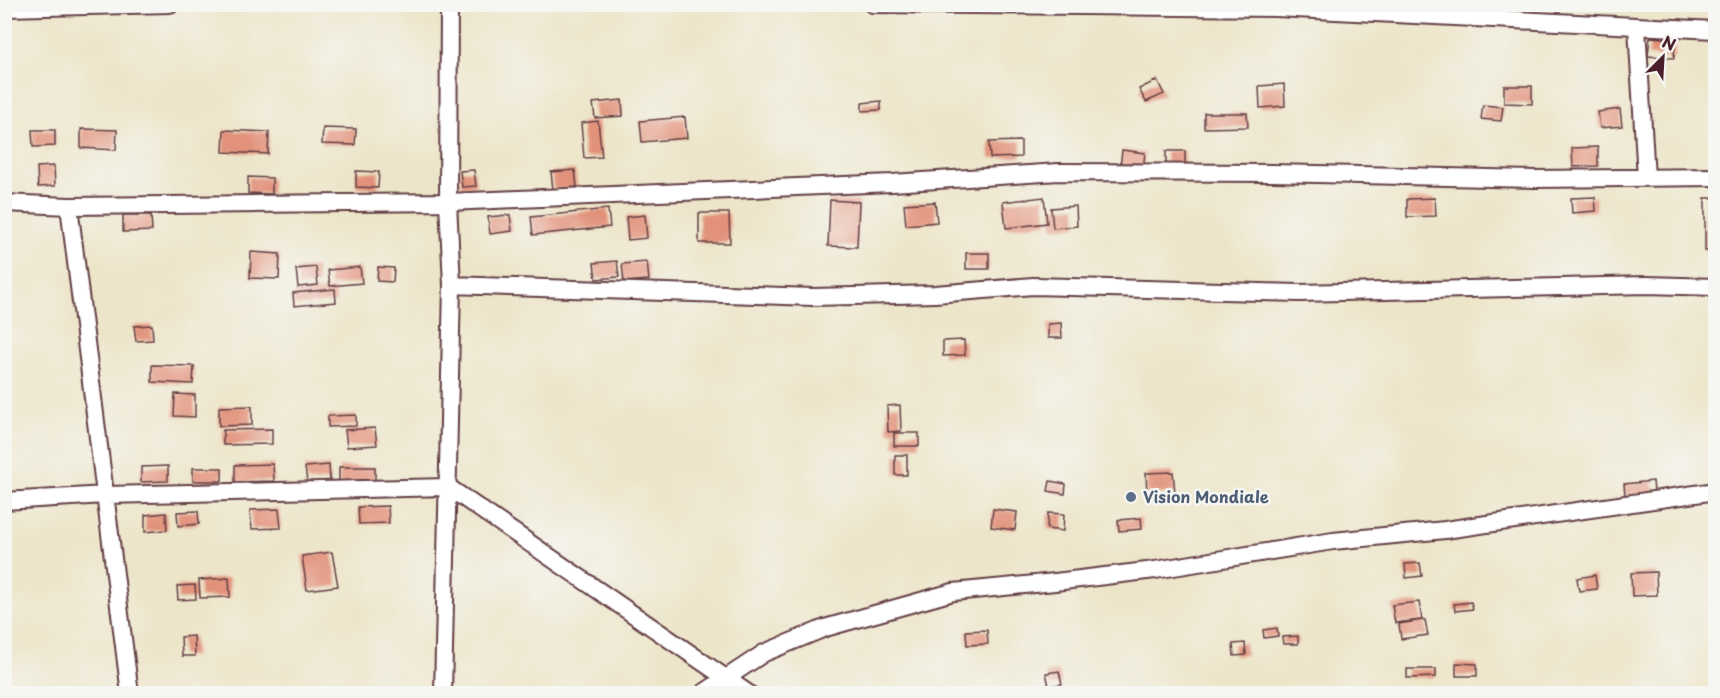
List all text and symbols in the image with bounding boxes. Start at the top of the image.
north arrow [1633,27,1693,87]
text: N [1659,29,1680,56]
place label: Vision Mondiale [1143,484,1269,508]
marker: Vision Mondiale [1124,490,1138,504]

